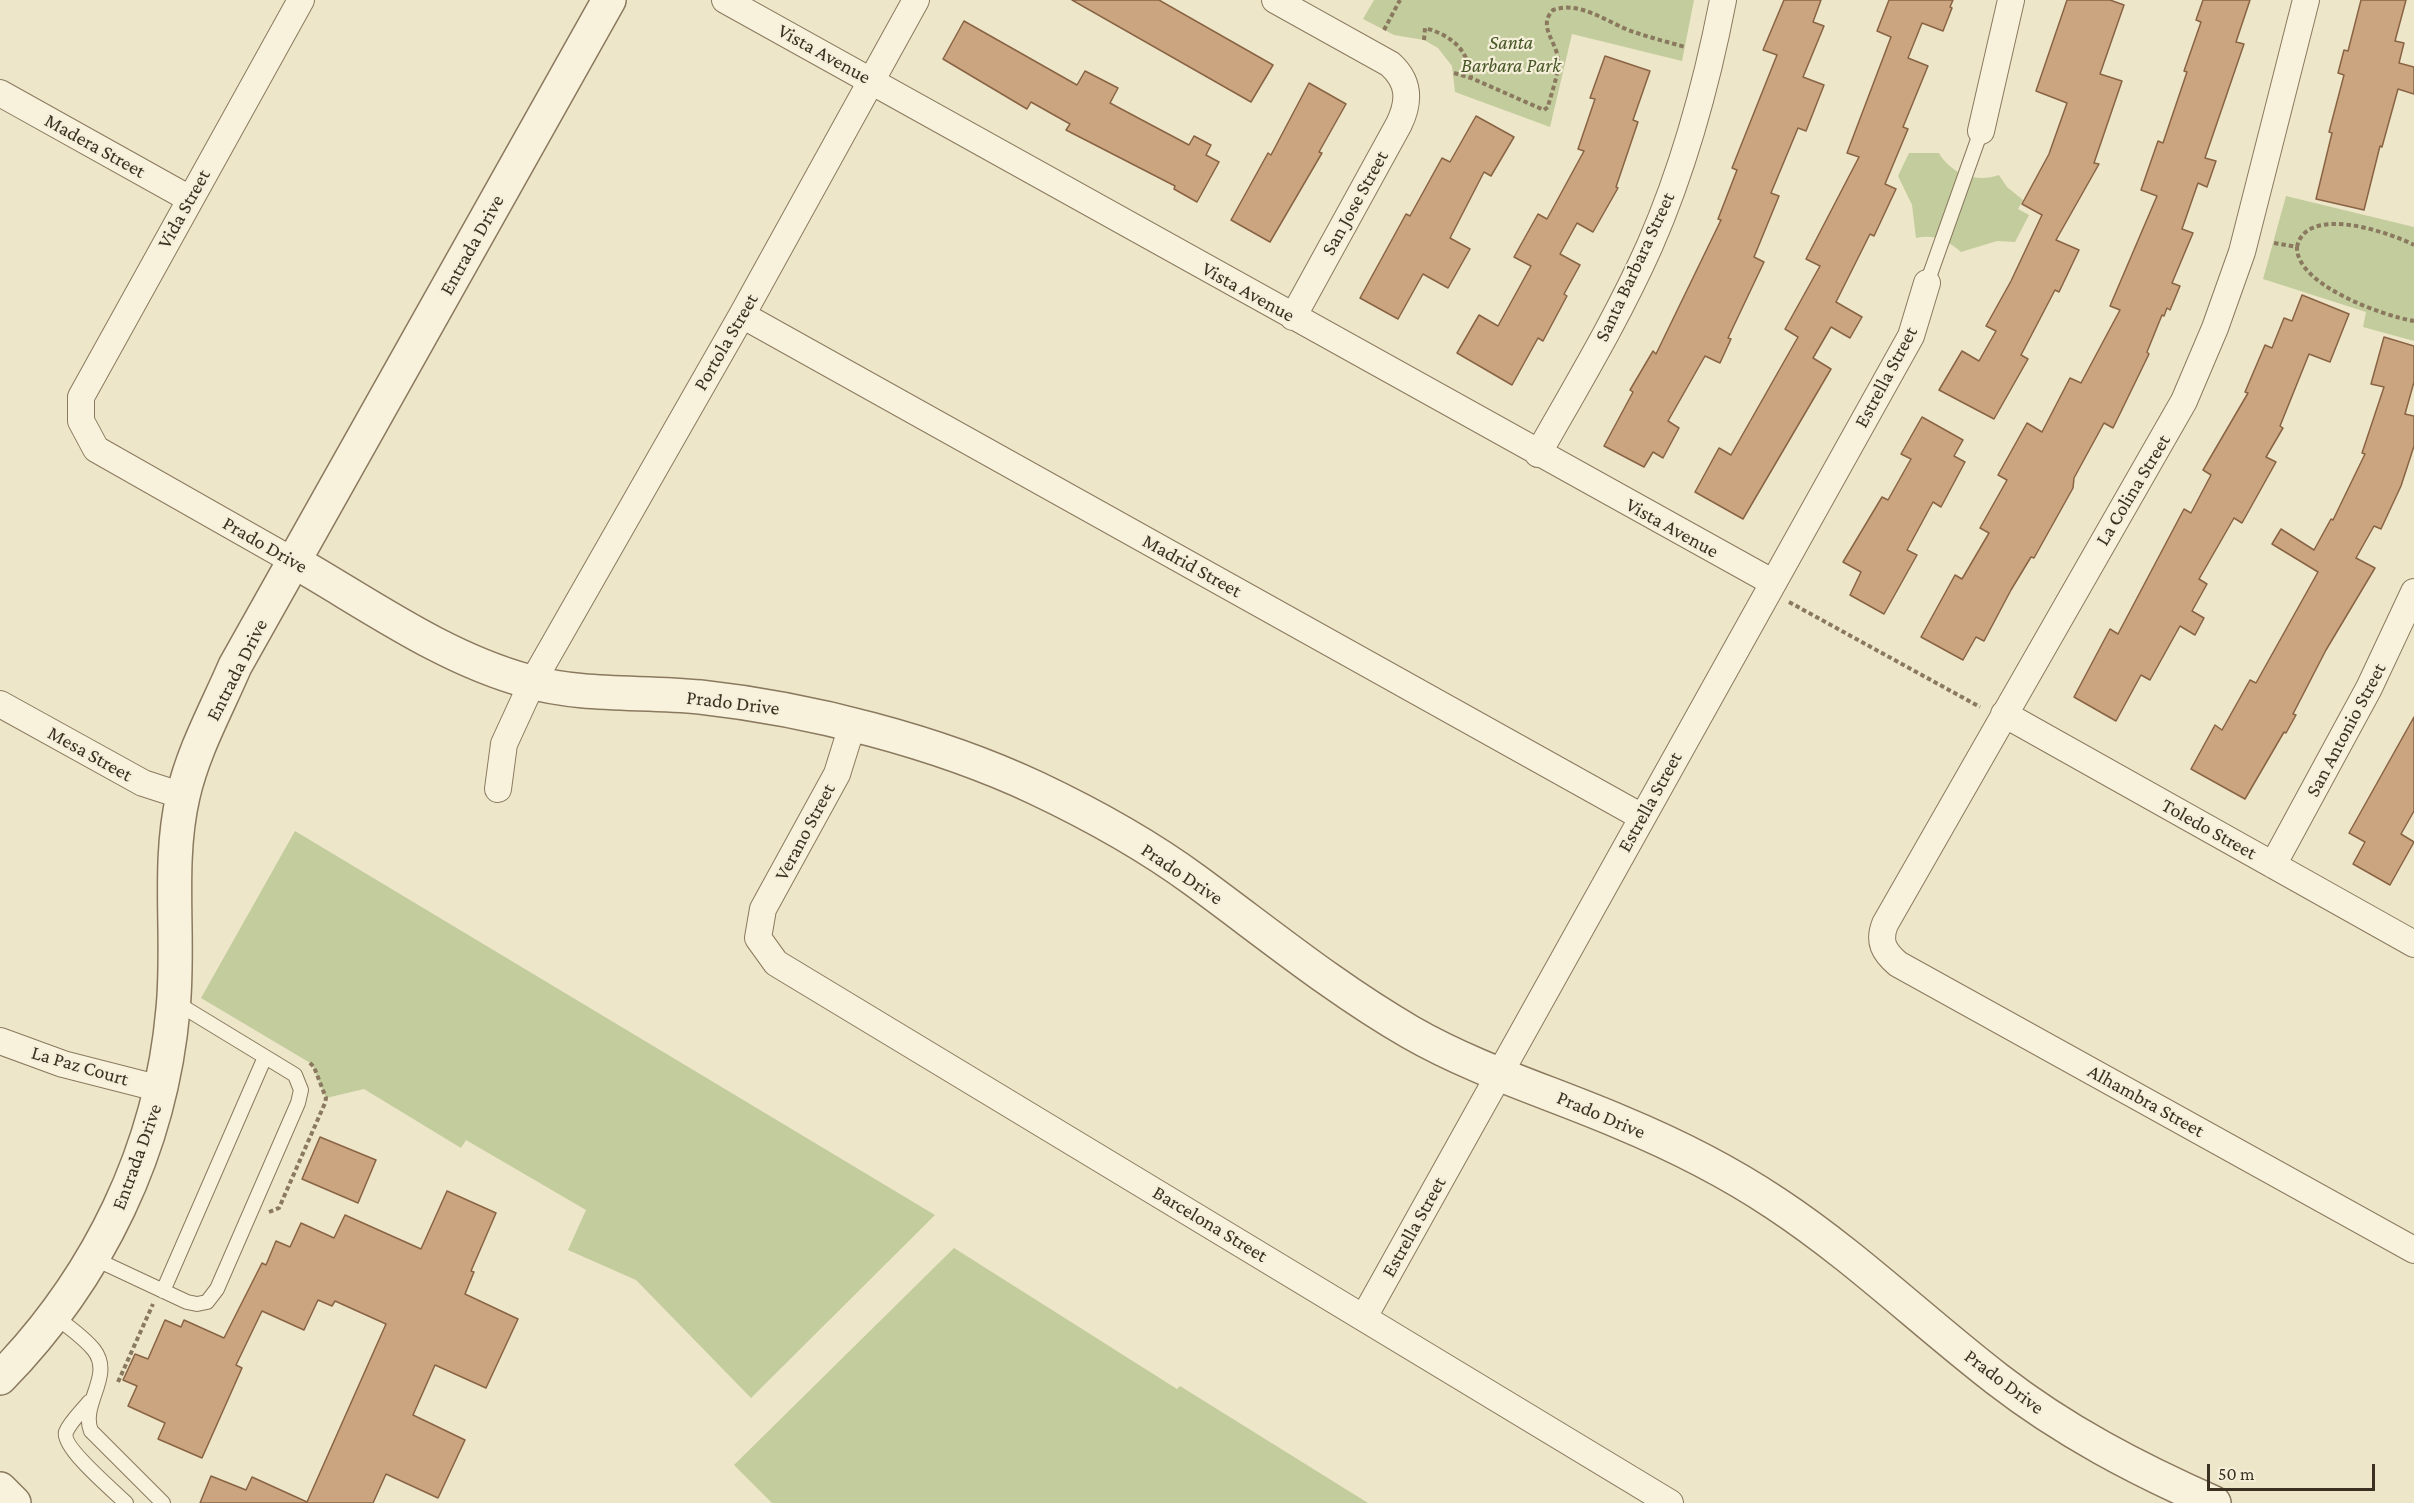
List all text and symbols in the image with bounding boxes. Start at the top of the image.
street label: Vista Avenue [773,19,875,89]
park label: Santa Barbara Park [1461,31,1561,78]
street label: Madera Street [40,108,150,184]
street label: San Jose Street [1316,146,1394,260]
street label: Vida Street [152,165,216,253]
street label: Santa Barbara Street [1590,188,1680,346]
street label: Entrada Drive [435,191,509,299]
street label: Vista Avenue [1197,257,1299,327]
street label: Portola Street [689,289,763,395]
street label: Estrella Street [1849,322,1923,432]
street label: La Colina Street [2090,430,2176,550]
street label: Vista Avenue [1621,493,1723,563]
street label: Prado Drive [218,511,312,579]
street label: Madrid Street [1138,529,1246,603]
street label: Entrada Drive [201,615,273,725]
street label: San Antonio Street [2301,659,2391,801]
street label: Prado Drive [685,685,781,721]
street label: Mesa Street [43,721,137,787]
street label: Estrella Street [1613,748,1687,856]
street label: Verano Street [769,779,841,885]
street label: Toledo Street [2157,793,2261,865]
street label: Prado Drive [1136,838,1228,910]
street label: La Paz Court [29,1041,131,1091]
street label: Alhambra Street [2084,1059,2208,1143]
street label: Prado Drive [1553,1086,1649,1144]
street label: Entrada Drive [107,1101,167,1213]
street label: Estrella Street [1377,1173,1451,1281]
street label: Barcelona Street [1148,1180,1272,1268]
street label: Prado Drive [1959,1344,2049,1420]
scale bar [2210,1452,2378,1490]
text: 50 m [2218,1464,2255,1484]

